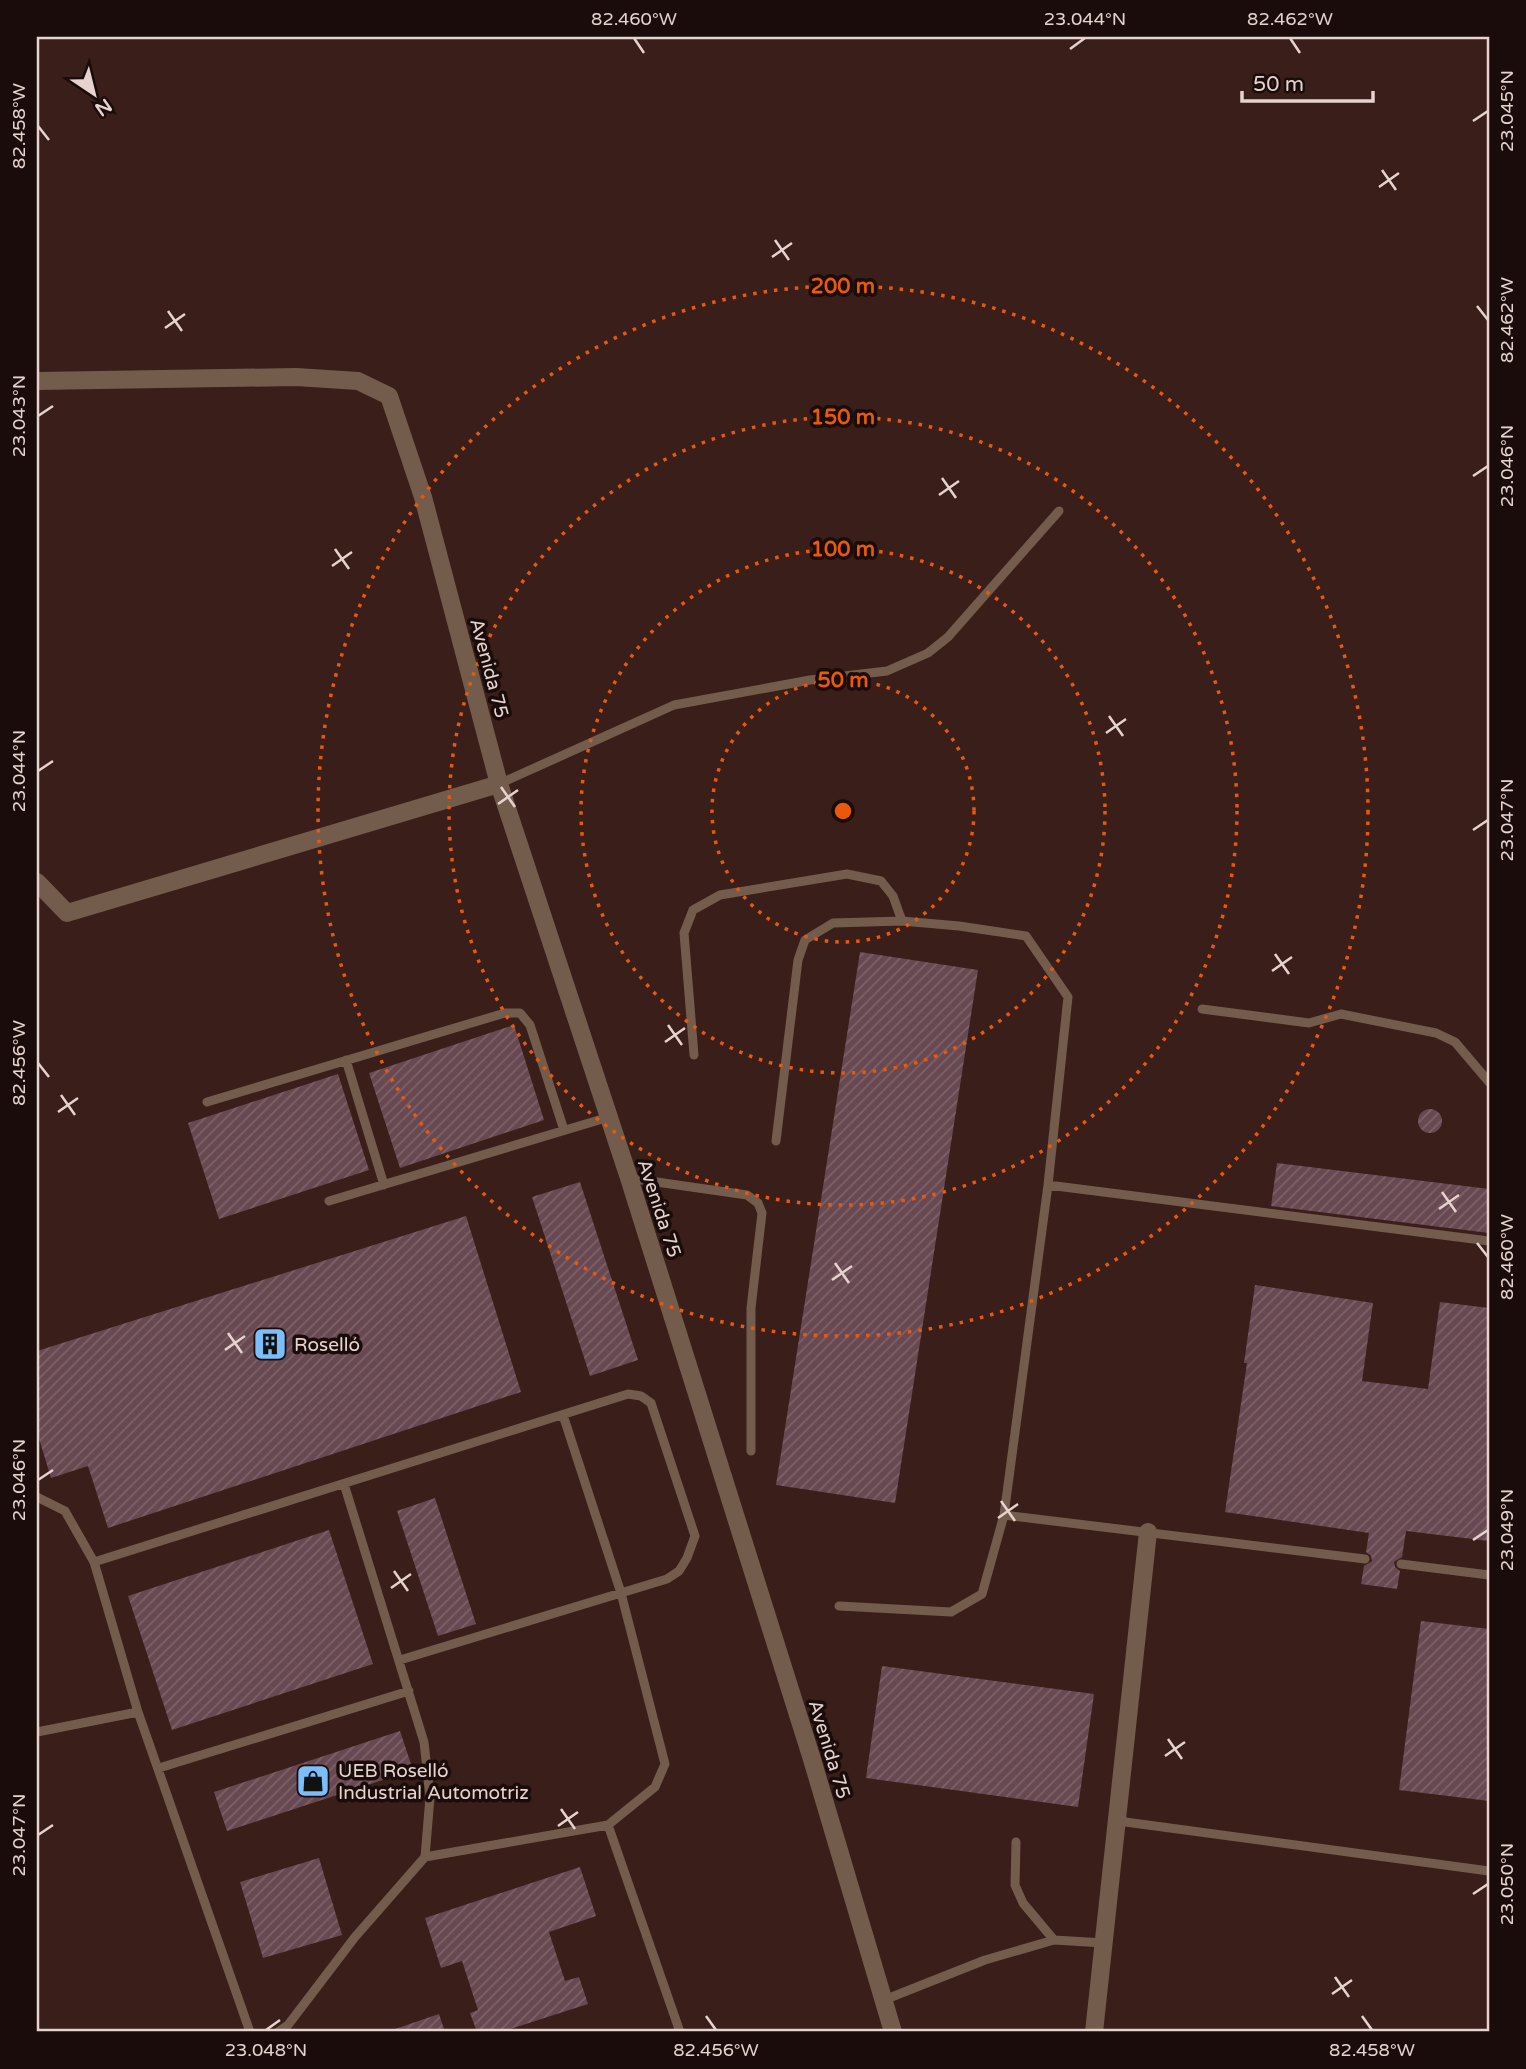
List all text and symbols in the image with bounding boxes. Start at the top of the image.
text: 82.460°W [591,8,677,30]
text: 23.044°N [1044,8,1126,30]
text: 82.462°W [1247,8,1333,30]
north arrow [60,60,130,130]
scale bar [1242,60,1374,104]
text: 23.045°N [1496,70,1518,152]
text: 50 m [1253,72,1304,97]
text: 82.458°W [8,83,30,169]
text: N [91,94,116,120]
text: 200 m [811,274,875,299]
text: 82.462°W [1496,277,1518,363]
text: 23.043°N [8,375,30,457]
text: 150 m [811,405,875,430]
text: 23.046°N [1496,425,1518,507]
text: 100 m [811,537,875,562]
street label: Avenida 75 [465,616,513,720]
text: 50 m [817,668,869,693]
text: 23.044°N [8,730,30,812]
text: 23.047°N [1496,779,1518,861]
centre of rings [831,799,855,823]
text: 82.456°W [8,1020,30,1106]
street label: Avenida 75 [633,1156,685,1260]
text: 82.460°W [1496,1214,1518,1300]
building icon: Roselló [251,1325,289,1363]
place label: Roselló [294,1334,360,1356]
text: 23.046°N [8,1439,30,1521]
text: 23.049°N [1496,1489,1518,1571]
street label: Avenida 75 [804,1697,854,1801]
place label: UEB Roselló Industrial Automotriz [338,1760,529,1804]
shop icon: UEB Roselló Industrial Automotriz [294,1762,332,1800]
text: 23.047°N [8,1794,30,1876]
text: 23.050°N [1496,1843,1518,1925]
text: 23.048°N [225,2039,307,2061]
text: 82.456°W [673,2039,759,2061]
text: 82.458°W [1329,2039,1415,2061]

